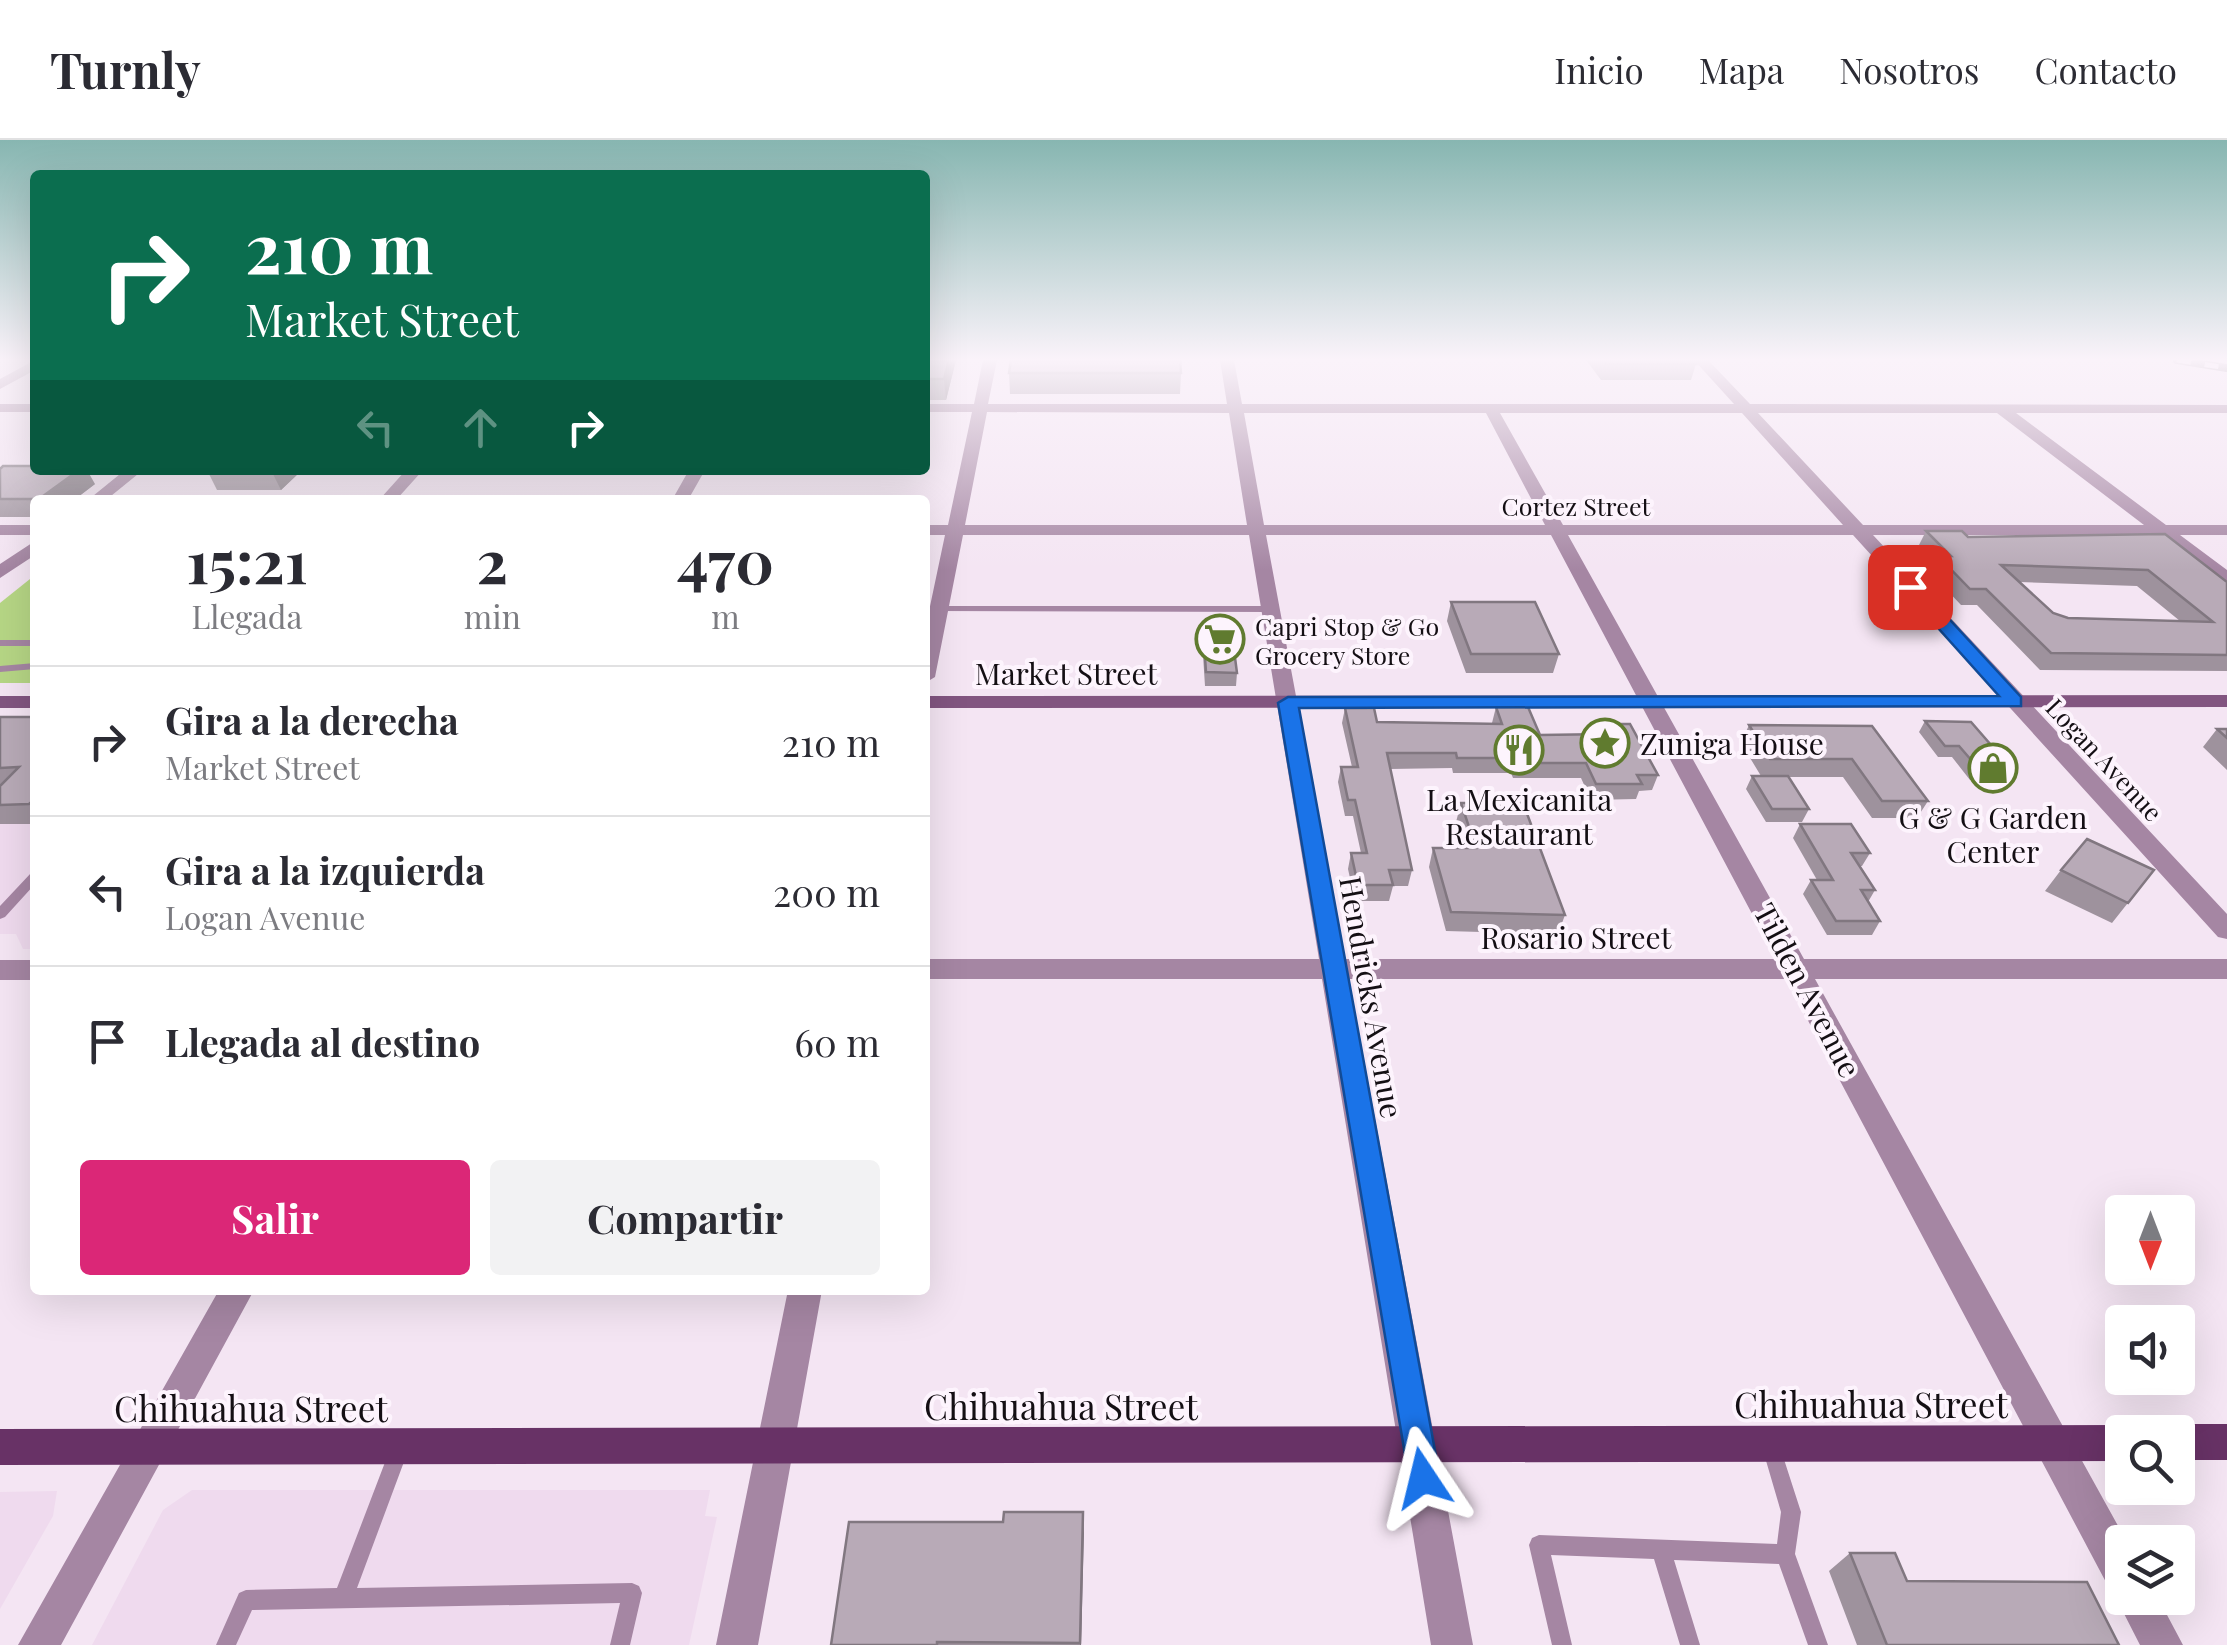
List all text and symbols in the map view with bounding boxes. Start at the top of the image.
text: Turnly [50,37,201,101]
text: Inicio [1554,46,1644,93]
text: Mapa [1699,46,1784,93]
text: Nosotros [1839,46,1979,93]
text: Contacto [2034,46,2177,93]
text: 210 m [245,198,433,292]
icon: right [80,210,210,340]
text: Market Street [245,288,519,348]
icon: left [348,400,403,455]
icon: ahead [453,400,508,455]
icon: right [558,400,613,455]
street label: Cortez Street [1502,489,1652,522]
text: 15:21 [186,519,308,599]
text: 2 [477,519,508,599]
text: 470 [677,519,774,599]
pin [1868,545,1953,630]
icon: arrive [1883,560,1938,615]
text: Llegada [191,594,302,637]
text: min [464,594,521,637]
text: m [711,594,740,637]
place label: Capri Stop & Go Grocery Store [1255,609,1439,671]
supermarket icon: Capri Stop & Go Grocery Store [1194,613,1246,665]
street label: Market Street [975,653,1158,693]
street label: Logan Avenue [2040,690,2170,828]
text: Gira a la derecha [165,694,459,745]
icon: right [80,714,135,769]
text: 210 m [782,716,880,767]
place icon: Zuniga House [1579,717,1631,769]
place label: Zuniga House [1640,723,1824,763]
restaurant icon: La Mexicanita Restaurant [1493,724,1545,776]
shop icon: G & G Garden Center [1967,742,2019,794]
text: Market Street [165,745,360,788]
place label: La Mexicanita Restaurant [1426,779,1612,853]
place label: G & G Garden Center [1899,797,2088,871]
text: Gira a la izquierda [165,844,485,895]
icon: left [80,864,135,919]
text: 200 m [773,866,880,917]
street label: Hendricks Avenue [1331,873,1413,1121]
text: Logan Avenue [165,895,365,938]
street label: Tilden Avenue [1745,896,1871,1084]
street label: Rosario Street [1481,917,1672,957]
icon: arrive [80,1014,135,1069]
text: Llegada al destino [165,1016,480,1067]
text: 60 m [794,1016,880,1067]
button: Salir [80,1160,470,1275]
button: Compartir [490,1160,880,1275]
north arrow [2105,1195,2195,1285]
map controls [2105,1195,2195,1615]
button: sound [2105,1305,2195,1395]
street label: Chihuahua Street [1734,1380,2009,1427]
street label: Chihuahua Street [924,1382,1199,1429]
street label: Chihuahua Street [114,1384,389,1431]
button: search [2105,1415,2195,1505]
position arrow [1371,1426,1475,1530]
button: layers [2105,1525,2195,1615]

